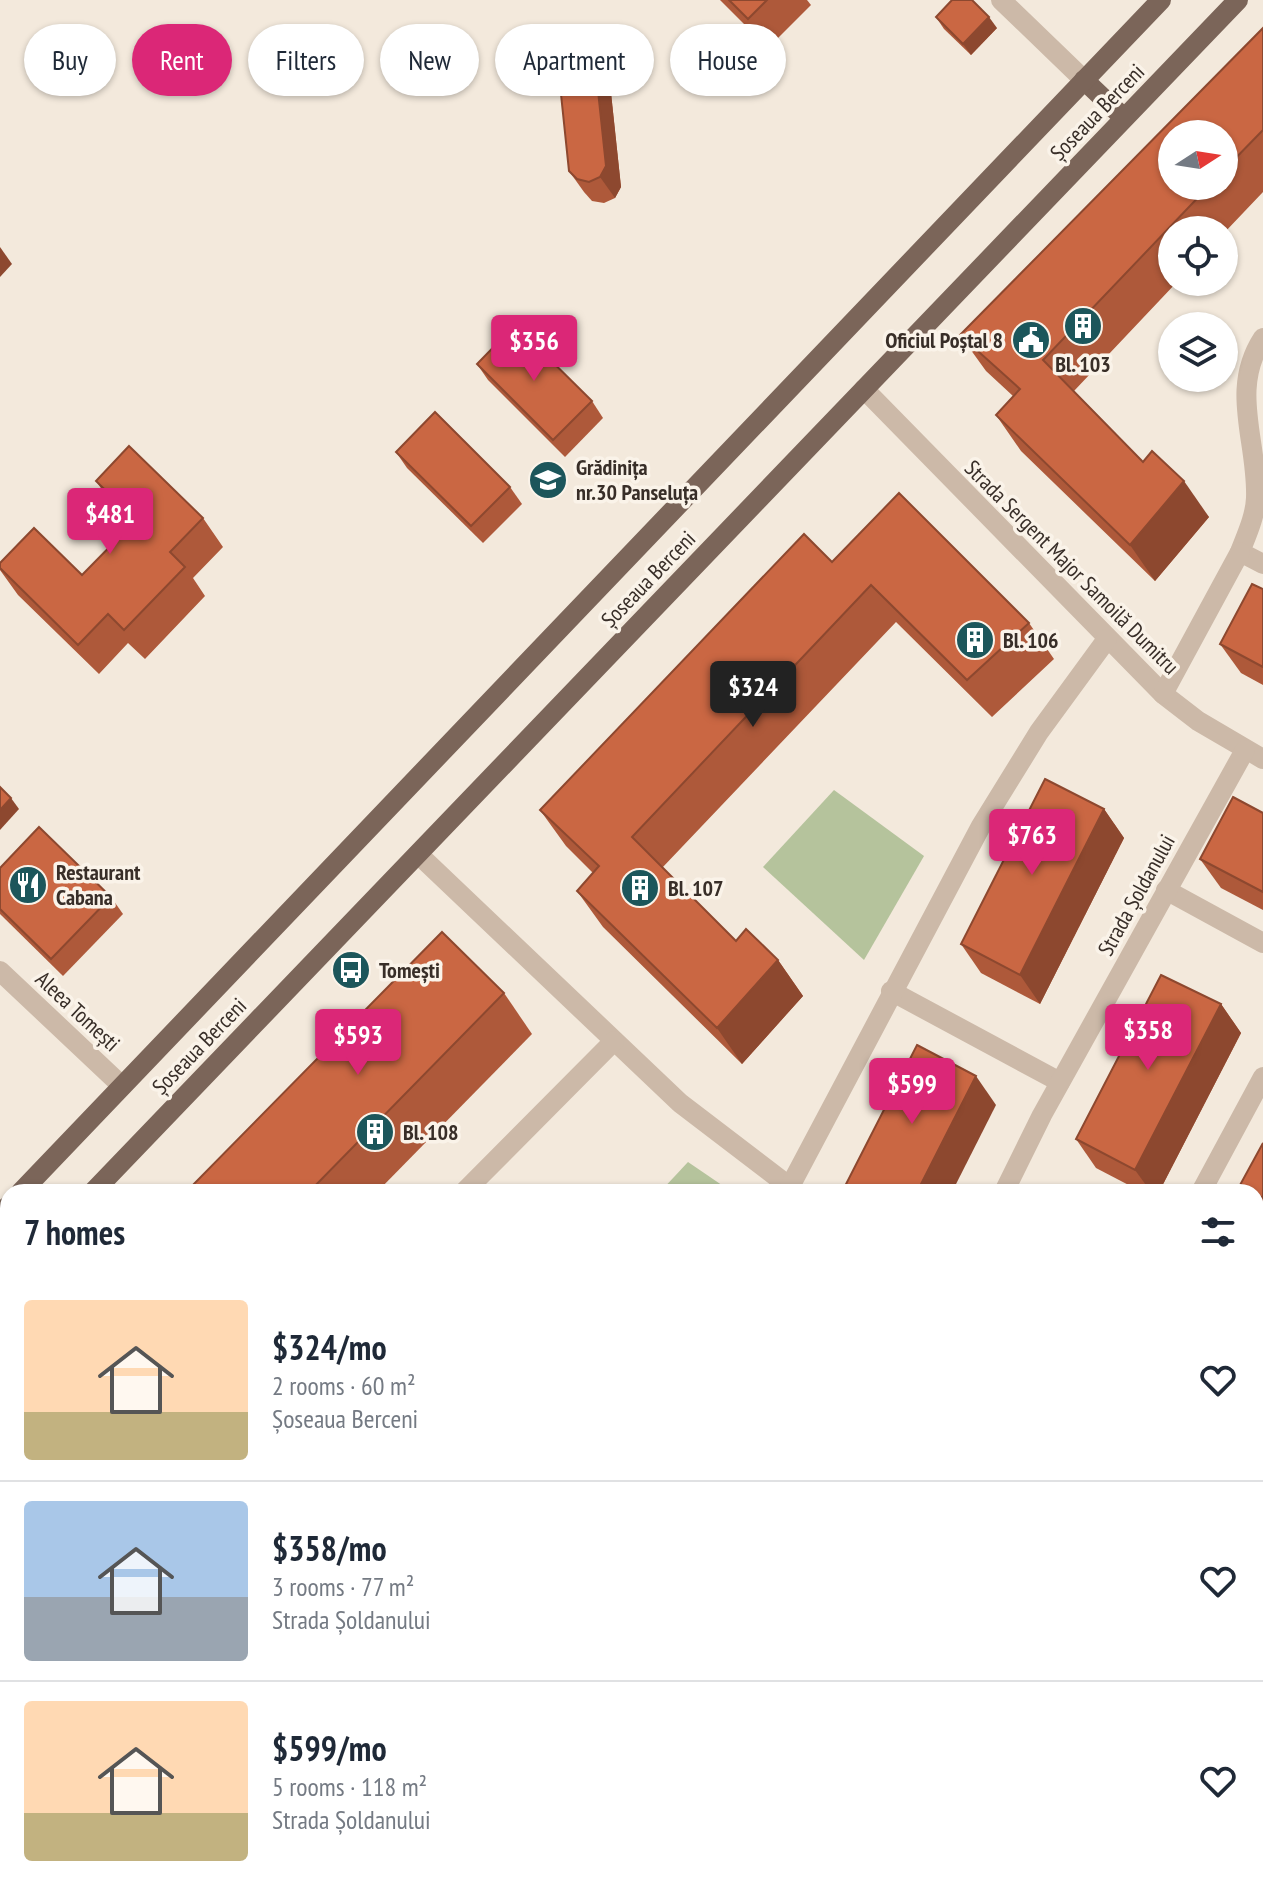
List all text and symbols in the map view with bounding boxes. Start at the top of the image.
chip: Buy [24,24,116,96]
chip: Rent [132,24,232,96]
chip: Filters [248,24,364,96]
chip: New [380,24,479,96]
chip: Apartment [495,24,654,96]
chip: House [670,24,786,96]
street label: Șoseaua Berceni [1044,58,1150,166]
north arrow [1158,120,1238,200]
map controls [1158,120,1238,392]
button: locate [1158,216,1238,296]
building icon: Bl. 103 [1062,305,1104,347]
button: layers [1158,312,1238,392]
pin: $356 [487,315,581,383]
public building icon: Oficiul Poștal 8 [1010,319,1052,361]
text: $356 [509,324,559,357]
place label: Oficiul Poștal 8 [885,326,1003,354]
place label: Bl. 103 [1055,350,1111,378]
place label: Grădinița nr.30 Panseluța [576,453,698,506]
street label: Strada Sergent Major Samoilă Dumitru [959,454,1185,680]
school or university icon: Grădinița nr.30 Panseluța [527,459,569,501]
pin: $481 [63,488,157,556]
text: $481 [85,497,135,530]
street label: Șoseaua Berceni [595,525,701,633]
building icon: Bl. 106 [954,619,996,661]
place label: Bl. 106 [1003,626,1059,654]
pin: $324 [706,661,800,729]
text: $324 [728,670,778,703]
pin: $763 [985,809,1079,877]
text: $763 [1007,818,1057,851]
street label: Strada Șoldanului [1091,829,1181,961]
place label: Restaurant Cabana [56,858,141,911]
restaurant icon: Restaurant Cabana [7,864,49,906]
building icon: Bl. 107 [619,867,661,909]
place label: Bl. 107 [668,874,724,902]
bus stop icon: Tomești [330,949,372,991]
place label: Tomești [379,956,440,984]
street label: Aleea Tomești [30,965,126,1057]
street label: Șoseaua Berceni [146,992,252,1100]
pin: $358 [1101,1004,1195,1072]
pin: $593 [311,1009,405,1077]
text: $358 [1123,1013,1173,1046]
text: $593 [333,1018,383,1051]
pin: $599 [865,1058,959,1126]
text: $599 [887,1067,937,1100]
building icon: Bl. 108 [354,1111,396,1153]
place label: Bl. 108 [403,1118,459,1146]
text: 7 homes [24,1210,125,1254]
icon: filters [1196,1210,1240,1254]
text: $324/mo [272,1325,387,1369]
icon: home [88,1332,184,1428]
icon: heart [1196,1358,1240,1402]
text: 2 rooms · 60 m² [272,1369,416,1402]
text: Șoseaua Berceni [272,1402,418,1435]
text: $358/mo [272,1526,387,1570]
icon: home [88,1533,184,1629]
icon: heart [1196,1559,1240,1603]
text: 3 rooms · 77 m² [272,1570,414,1603]
text: Strada Șoldanului [272,1603,431,1636]
text: $599/mo [272,1726,387,1770]
icon: home [88,1733,184,1829]
icon: heart [1196,1759,1240,1803]
text: 5 rooms · 118 m² [272,1770,427,1803]
text: Strada Șoldanului [272,1803,431,1836]

